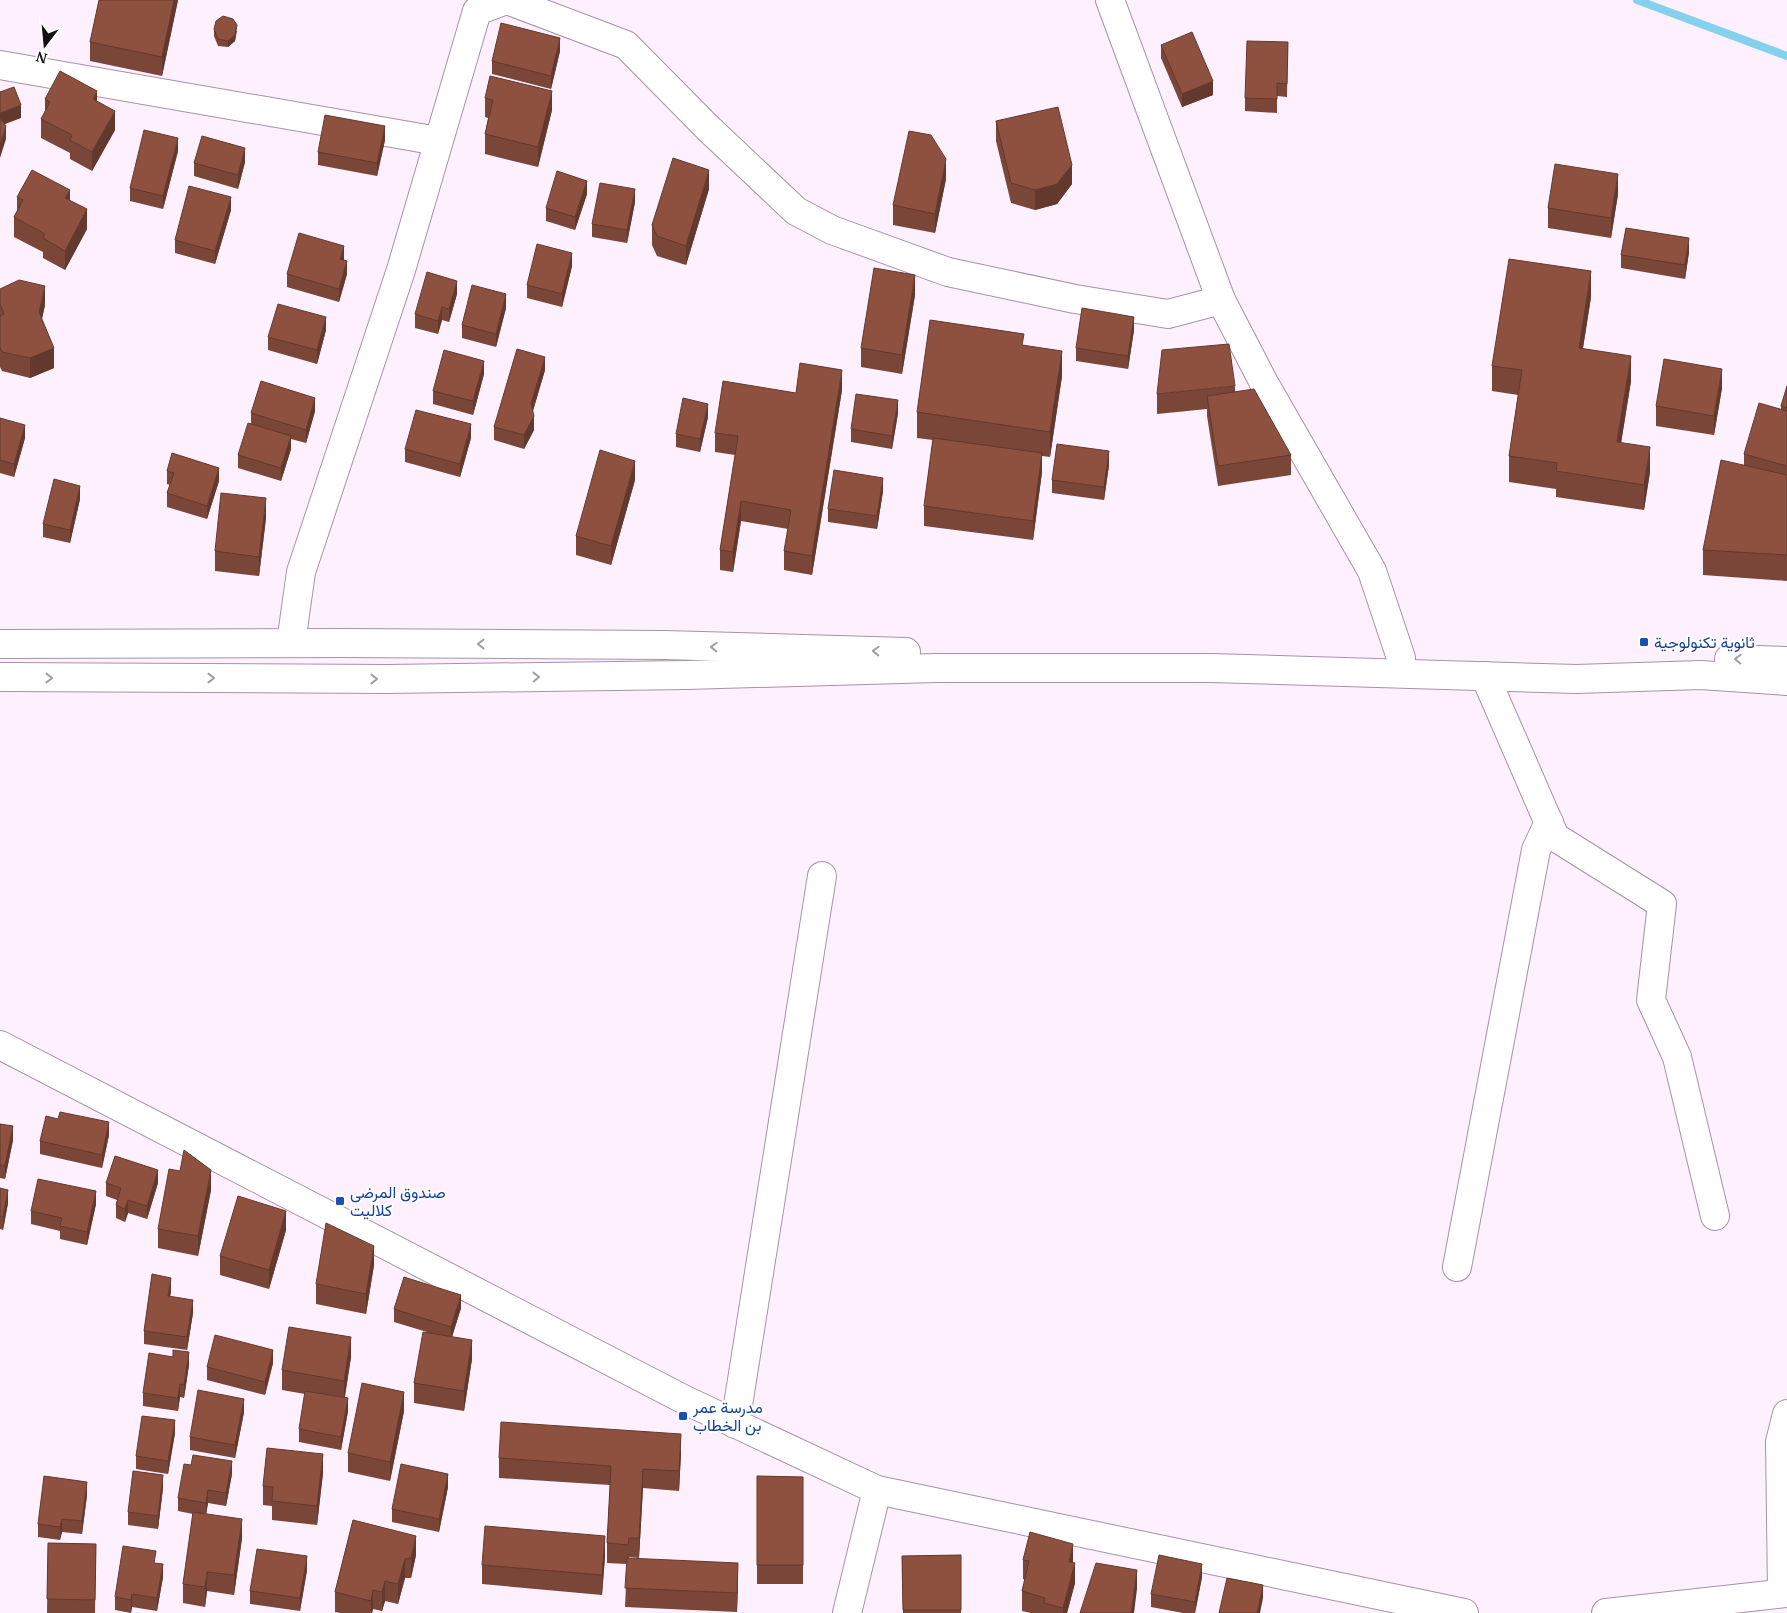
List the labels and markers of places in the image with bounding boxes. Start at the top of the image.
place label: ثانوية تكنولوجية [1654,631,1755,653]
marker: ثانوية تكنولوجية [1638,636,1650,648]
place label: صندوق المرضى كلاليت [350,1181,446,1221]
marker: صندوق المرضى كلاليت [334,1195,346,1207]
place label: مدرسة عمر بن الخطاب [692,1396,763,1436]
marker: مدرسة عمر بن الخطاب [677,1410,689,1422]

